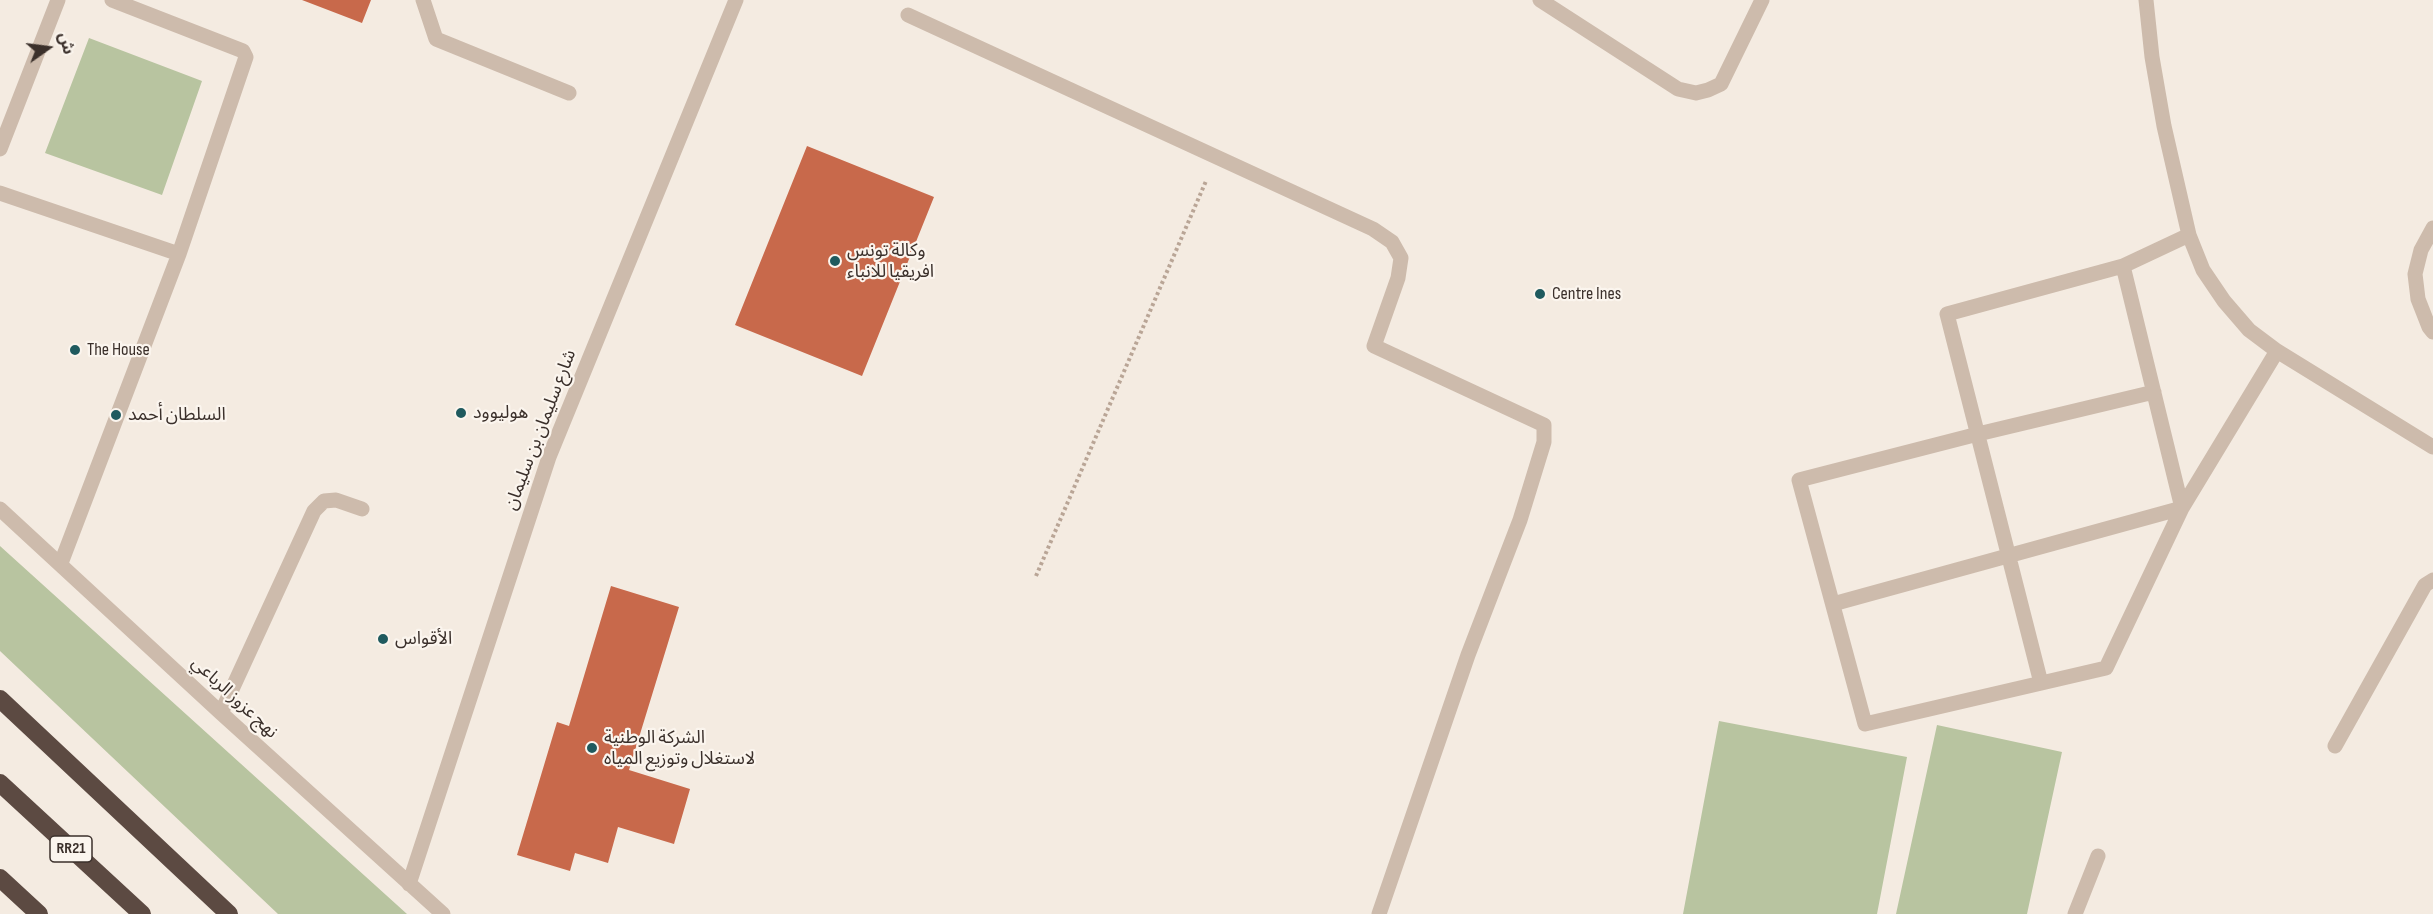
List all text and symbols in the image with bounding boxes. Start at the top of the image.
north arrow [18,18,78,78]
text: ش [54,31,78,56]
place label: وكالة تونس افريقيا للانباء [847,240,934,282]
marker: وكالة تونس افريقيا للانباء [828,254,842,268]
place label: Centre Ines [1552,283,1621,305]
marker: Centre Ines [1533,287,1547,301]
place label: The House [87,339,150,361]
marker: The House [68,343,82,357]
street label: شارع سليمان بن سليمان [500,347,582,513]
place label: هوليوود [473,402,528,424]
place label: السلطان أحمد [128,404,226,426]
marker: هوليوود [454,406,468,420]
marker: السلطان أحمد [109,408,123,422]
place label: الأقواس [395,628,452,650]
marker: الأقواس [376,632,390,646]
street label: نهج عزوز الرباعي [186,653,282,743]
place label: الشركة الوطنية لاستغلال وتوزيع المياه [604,727,755,770]
marker: الشركة الوطنية لاستغلال وتوزيع المياه [585,741,599,755]
road number: RR21 [50,836,92,862]

